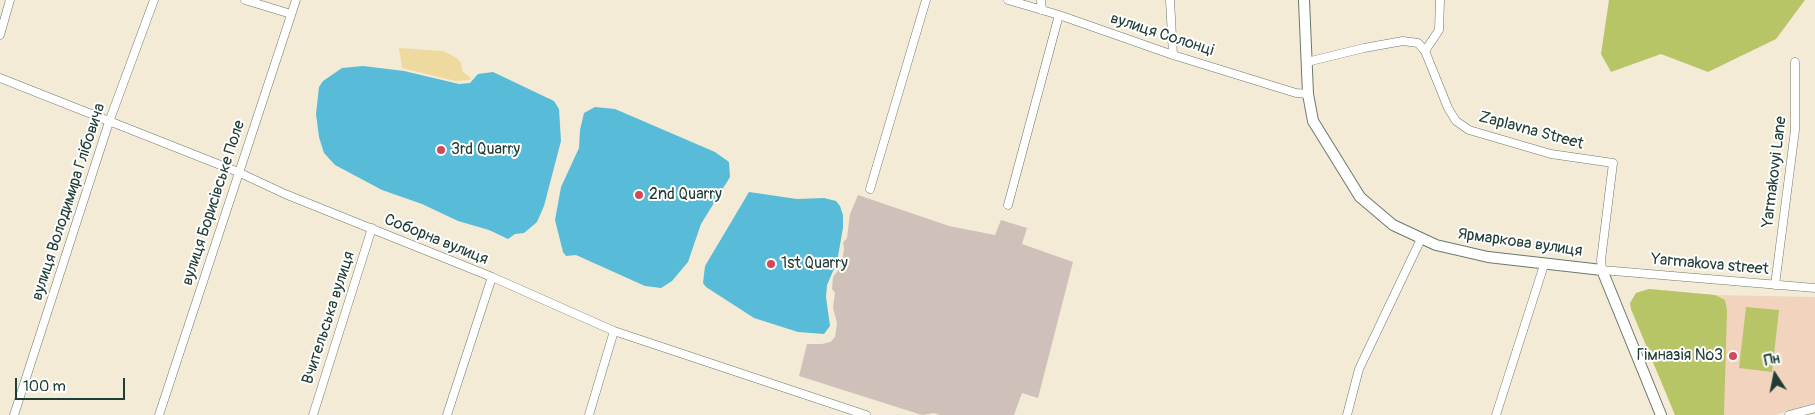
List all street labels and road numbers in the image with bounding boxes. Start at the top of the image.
street label: вулиця Солонці [1108,9,1216,61]
street label: вулиця Володимира Глібовича [28,101,110,303]
street label: Zaplavna Street [1476,108,1586,154]
street label: Yarmakovyi Lane [1759,115,1791,229]
street label: вулиця Борисівське Поле [178,118,250,288]
street label: Соборна вулиця [381,210,491,270]
street label: Ярмаркова вулиця [1456,225,1584,261]
street label: Вчительська вулиця [298,249,360,387]
street label: Yarmakova street [1650,250,1770,280]

